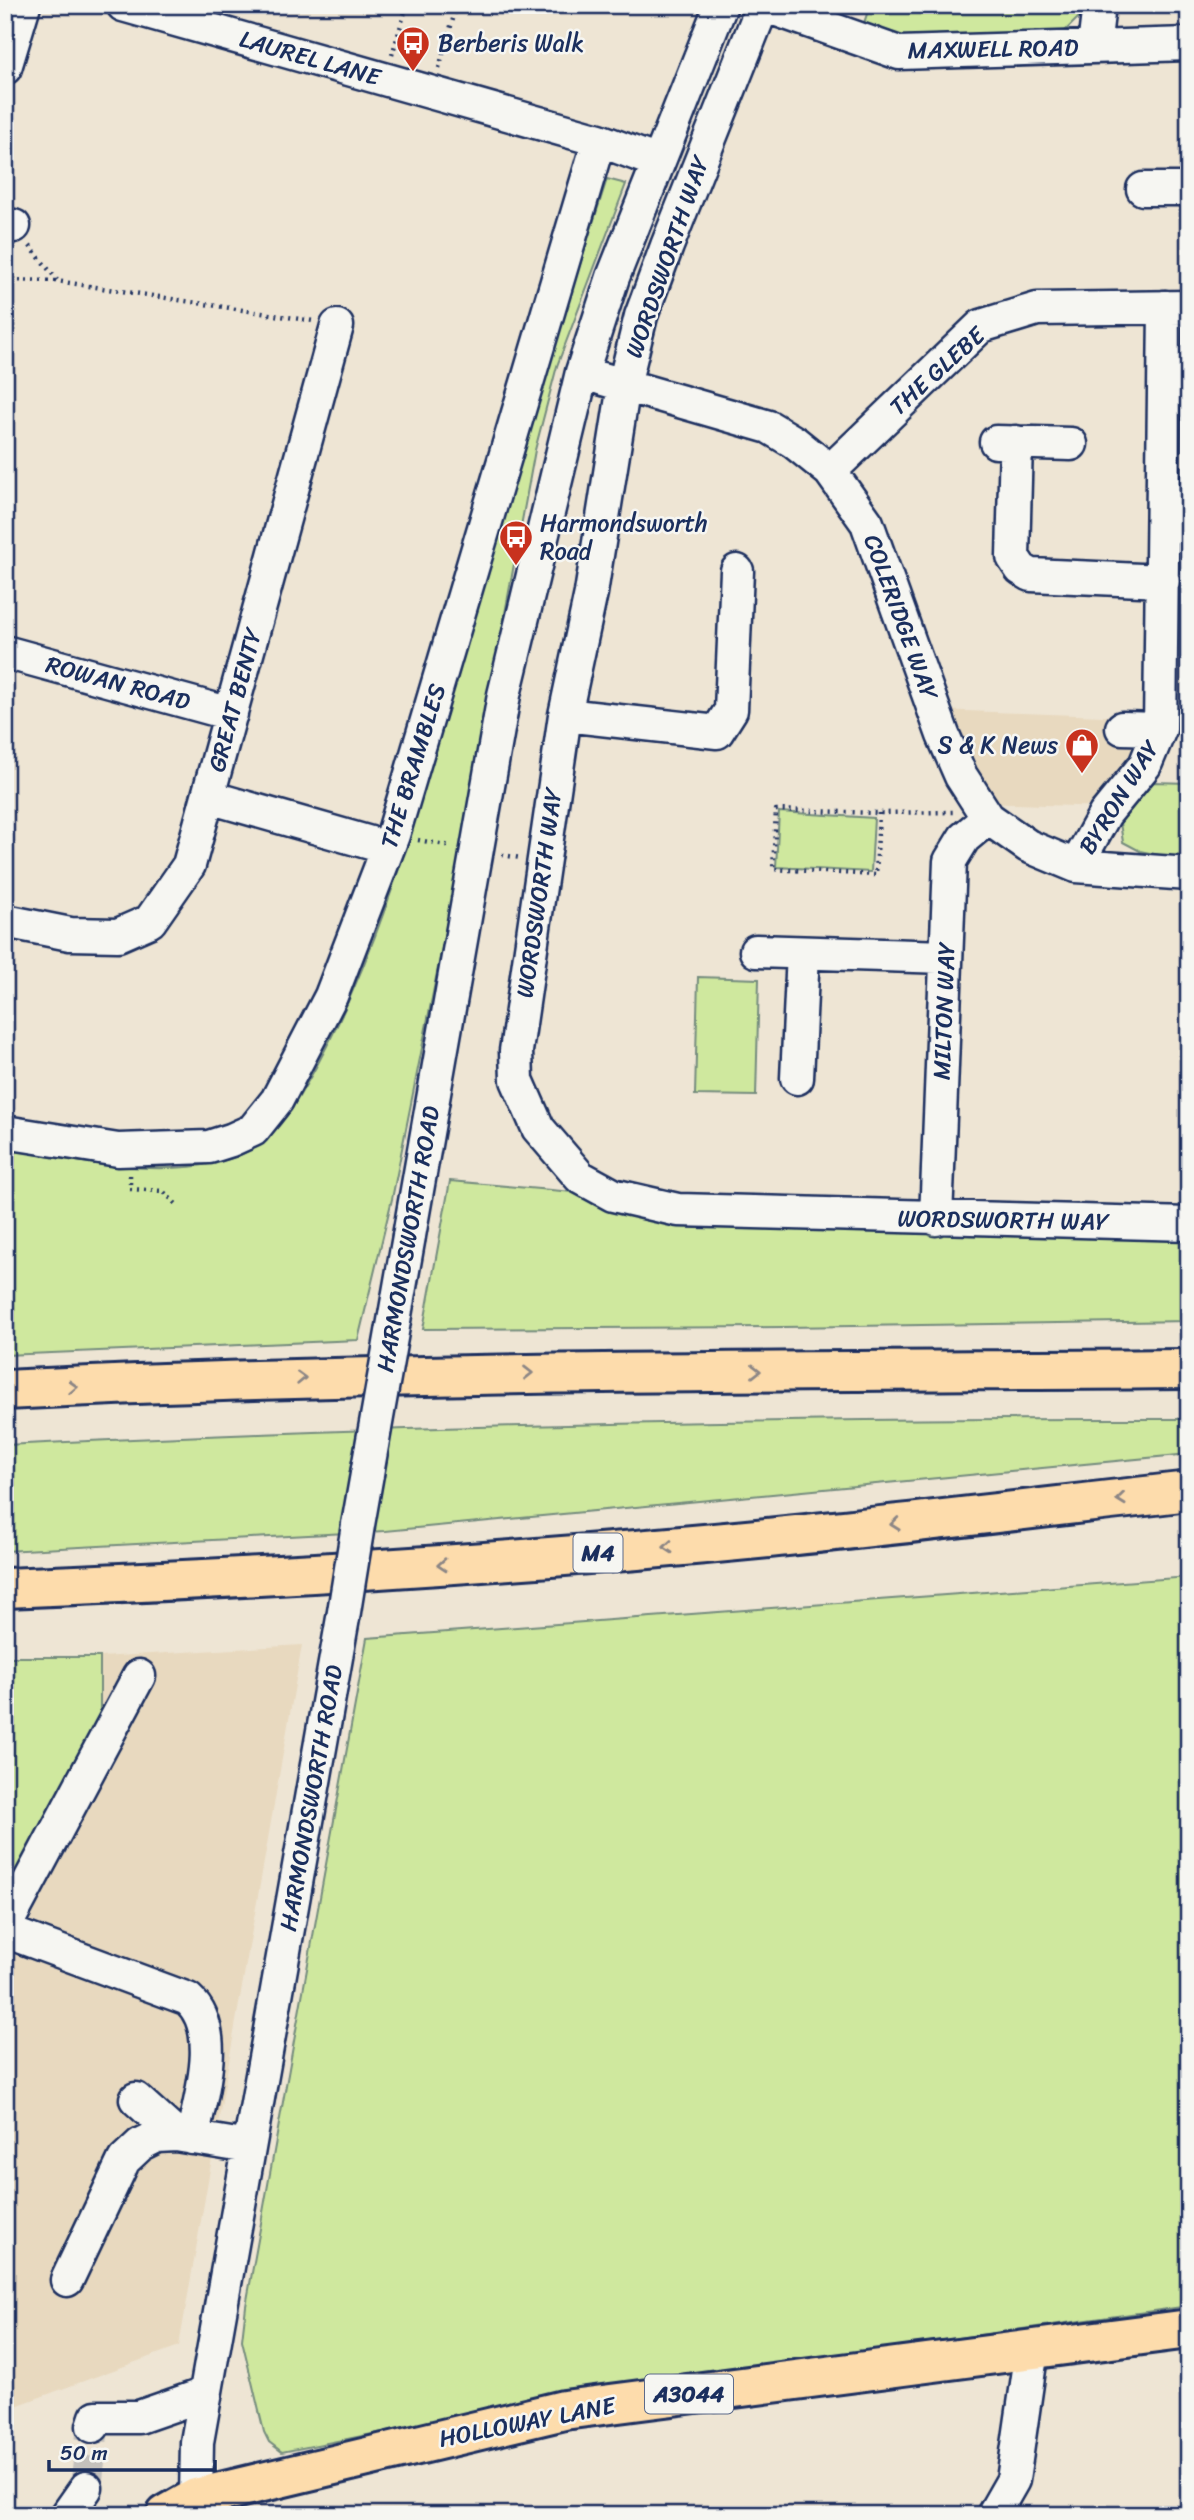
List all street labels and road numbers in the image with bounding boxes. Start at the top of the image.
street label: LAUREL LANE [235,18,387,99]
street label: MAXWELL ROAD [907,27,1079,71]
street label: WORDSWORTH WAY [613,149,722,364]
street label: THE GLEBE [879,315,996,426]
street label: COLERIDGE WAY [852,528,951,707]
street label: GREAT BENTY [196,622,275,777]
street label: ROWAN ROAD [41,644,195,723]
street label: THE BRAMBLES [368,678,458,854]
street label: BYRON WAY [1067,731,1171,863]
street label: WORDSWORTH WAY [503,784,575,1001]
street label: MILTON WAY [921,941,967,1081]
street label: HARMONDSWORTH ROAD [364,1102,452,1376]
street label: WORDSWORTH WAY [897,1197,1111,1243]
road number: M4 [574,1534,622,1572]
street label: HARMONDSWORTH ROAD [267,1661,355,1935]
road number: A3044 [645,2374,733,2414]
street label: HOLLOWAY LANE [435,2384,620,2460]

